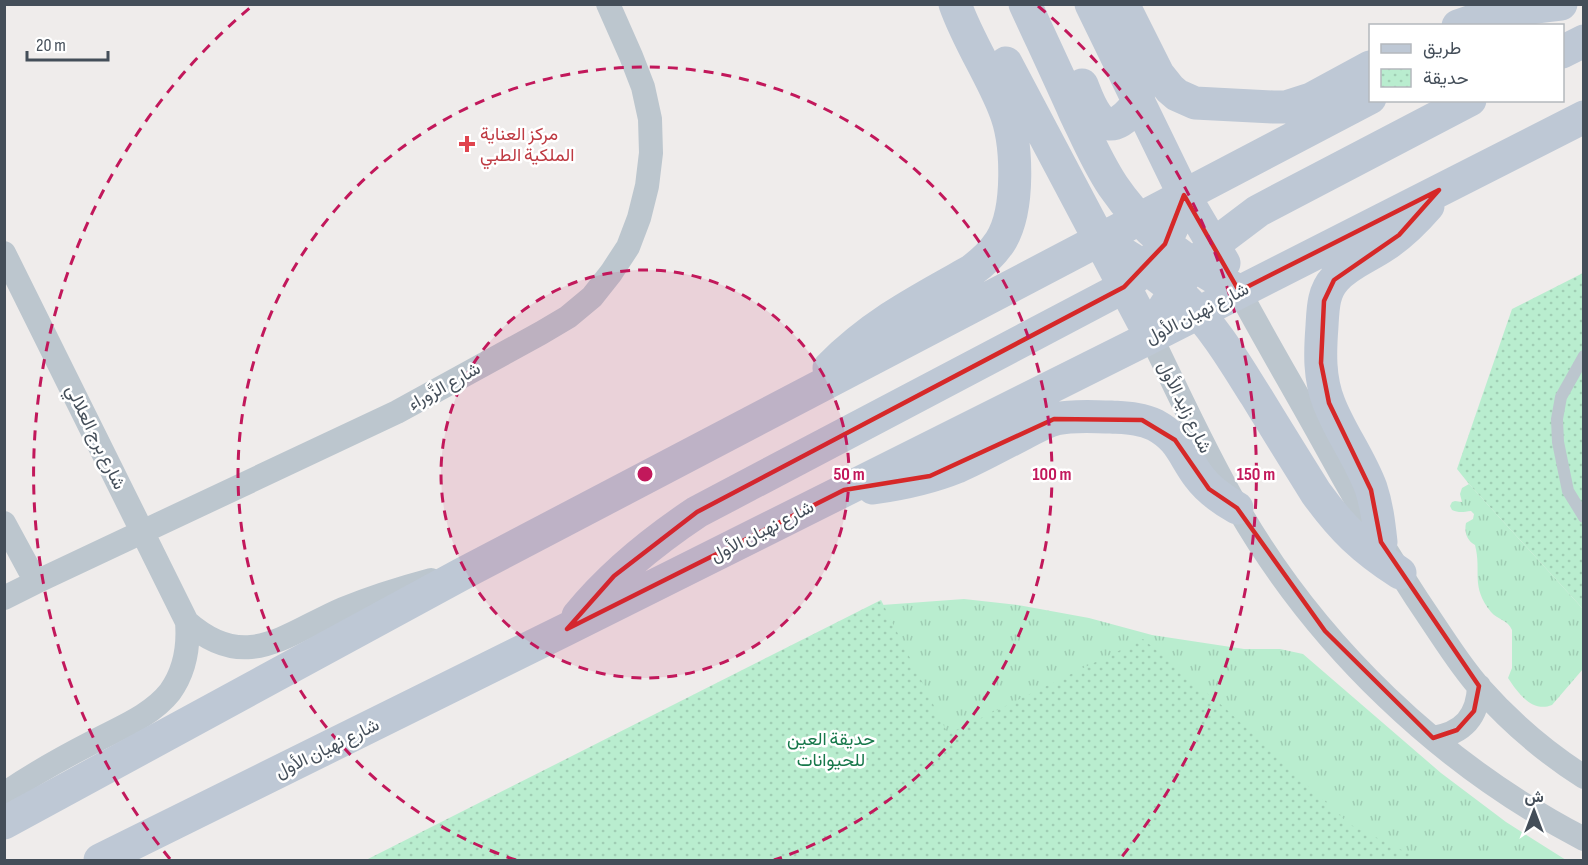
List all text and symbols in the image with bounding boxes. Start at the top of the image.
scale bar [27,24,108,62]
legend [1369,24,1564,102]
text: 20 m [36,35,66,56]
text: طريق [1423,38,1461,59]
text: حديقة [1423,68,1469,89]
place label: مركز العناية الملكية الطبي [480,124,574,170]
marker: مركز العناية الملكية الطبي [458,135,476,153]
street label: شارع نهيان الأول [1142,278,1253,349]
street label: شارع الزَّوراء [404,357,485,416]
street label: شارع زايد الأول [1152,358,1216,457]
street label: شارع برج العلالي [58,382,130,495]
centre of rings [635,464,655,484]
text: 50 m [833,464,865,485]
text: 100 m [1033,464,1072,485]
text: 150 m [1237,464,1275,485]
street label: شارع نهيان الأول [707,496,818,567]
street label: شارع نهيان الأول [272,714,383,784]
park label: حديقة العين للحيوانات [787,729,875,771]
north arrow [1504,781,1564,841]
text: ش [1524,788,1544,807]

